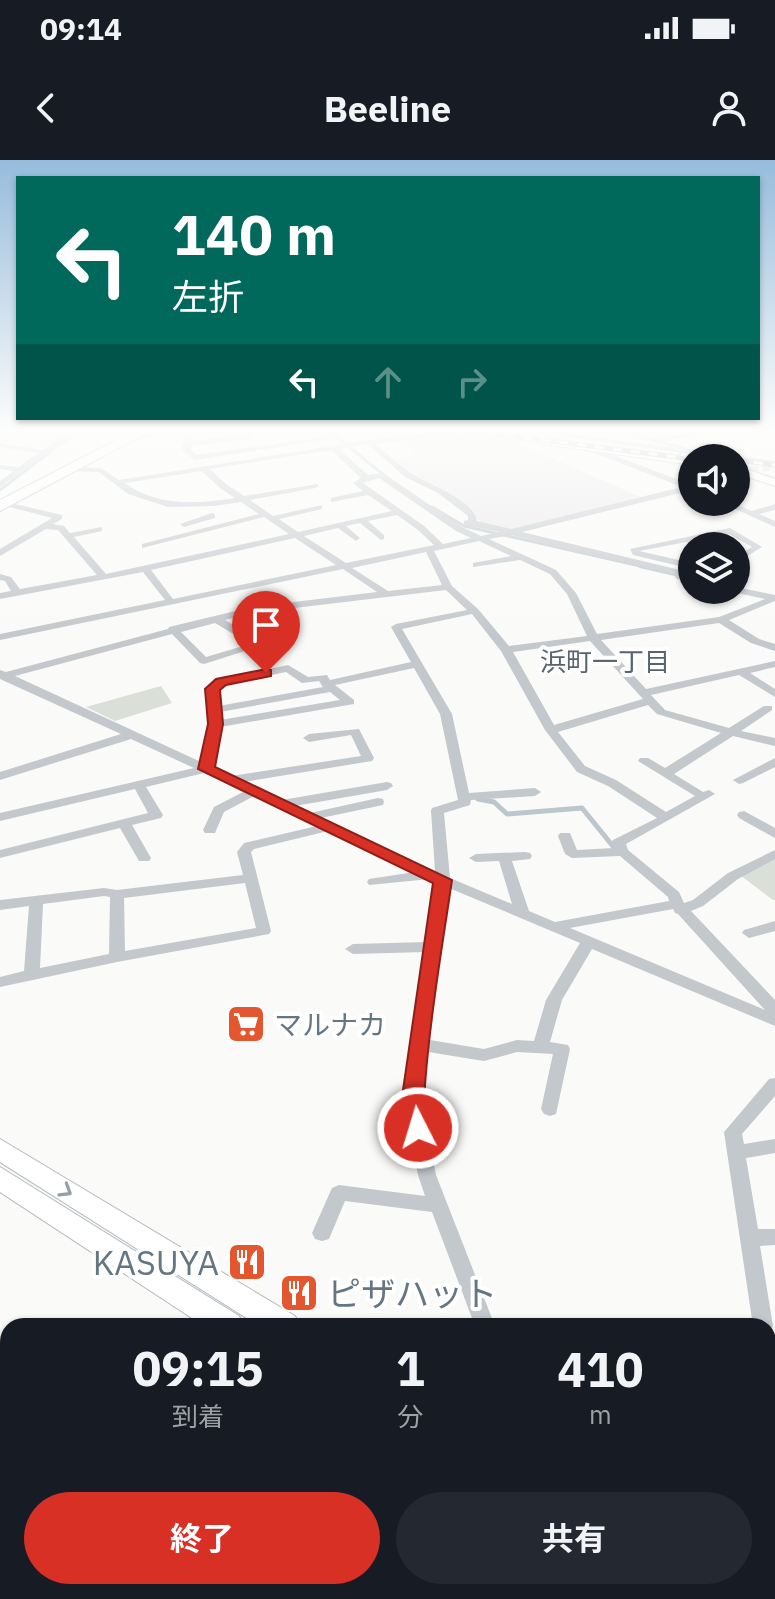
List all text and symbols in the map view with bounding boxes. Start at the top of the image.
text: 09:14 [40,9,122,48]
text: Beeline [324,85,451,132]
icon: back [24,86,68,130]
icon: person [707,86,751,130]
text: 140 m [172,198,336,270]
icon: left [40,208,144,312]
text: 左折 [172,273,244,320]
icon: left [282,360,326,404]
icon: ahead [366,360,410,404]
icon: right [450,360,494,404]
map controls [678,444,750,604]
button: sound [678,444,750,516]
button: layers [678,532,750,604]
pin [232,591,300,673]
icon: arrive [244,603,288,647]
district label: 浜町一丁目 [540,644,670,678]
supermarket icon: マルナカ [225,1003,267,1045]
place label: マルナカ [274,1006,386,1043]
position arrow [376,1086,460,1170]
one-way arrow [57,1181,72,1196]
place label: KASUYA [93,1240,219,1284]
restaurant icon: KASUYA [226,1241,268,1283]
place label: ピザハット [327,1271,497,1315]
restaurant icon: ピザハット [278,1272,320,1314]
text: 09:15 [132,1337,263,1399]
text: 1 [396,1337,425,1399]
text: 410 [557,1338,644,1400]
text: m [589,1397,612,1431]
text: 到着 [172,1399,224,1433]
text: 分 [397,1399,423,1433]
button: 終了 [24,1492,380,1584]
button: 共有 [396,1492,752,1584]

